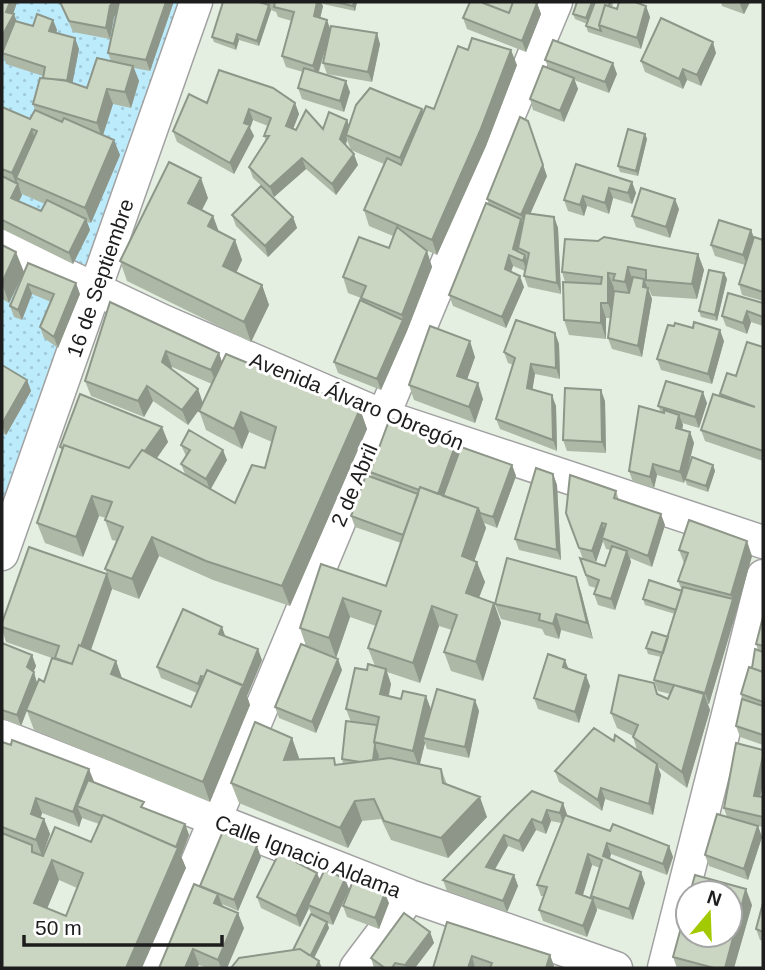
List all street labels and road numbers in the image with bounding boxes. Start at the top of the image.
street label: 16 de Septiembre [62,196,138,360]
street label: Avenida Álvaro Obregón [247,348,467,454]
street label: 2 de Abril [326,440,382,530]
street label: Calle Ignacio Aldama [212,810,405,902]

